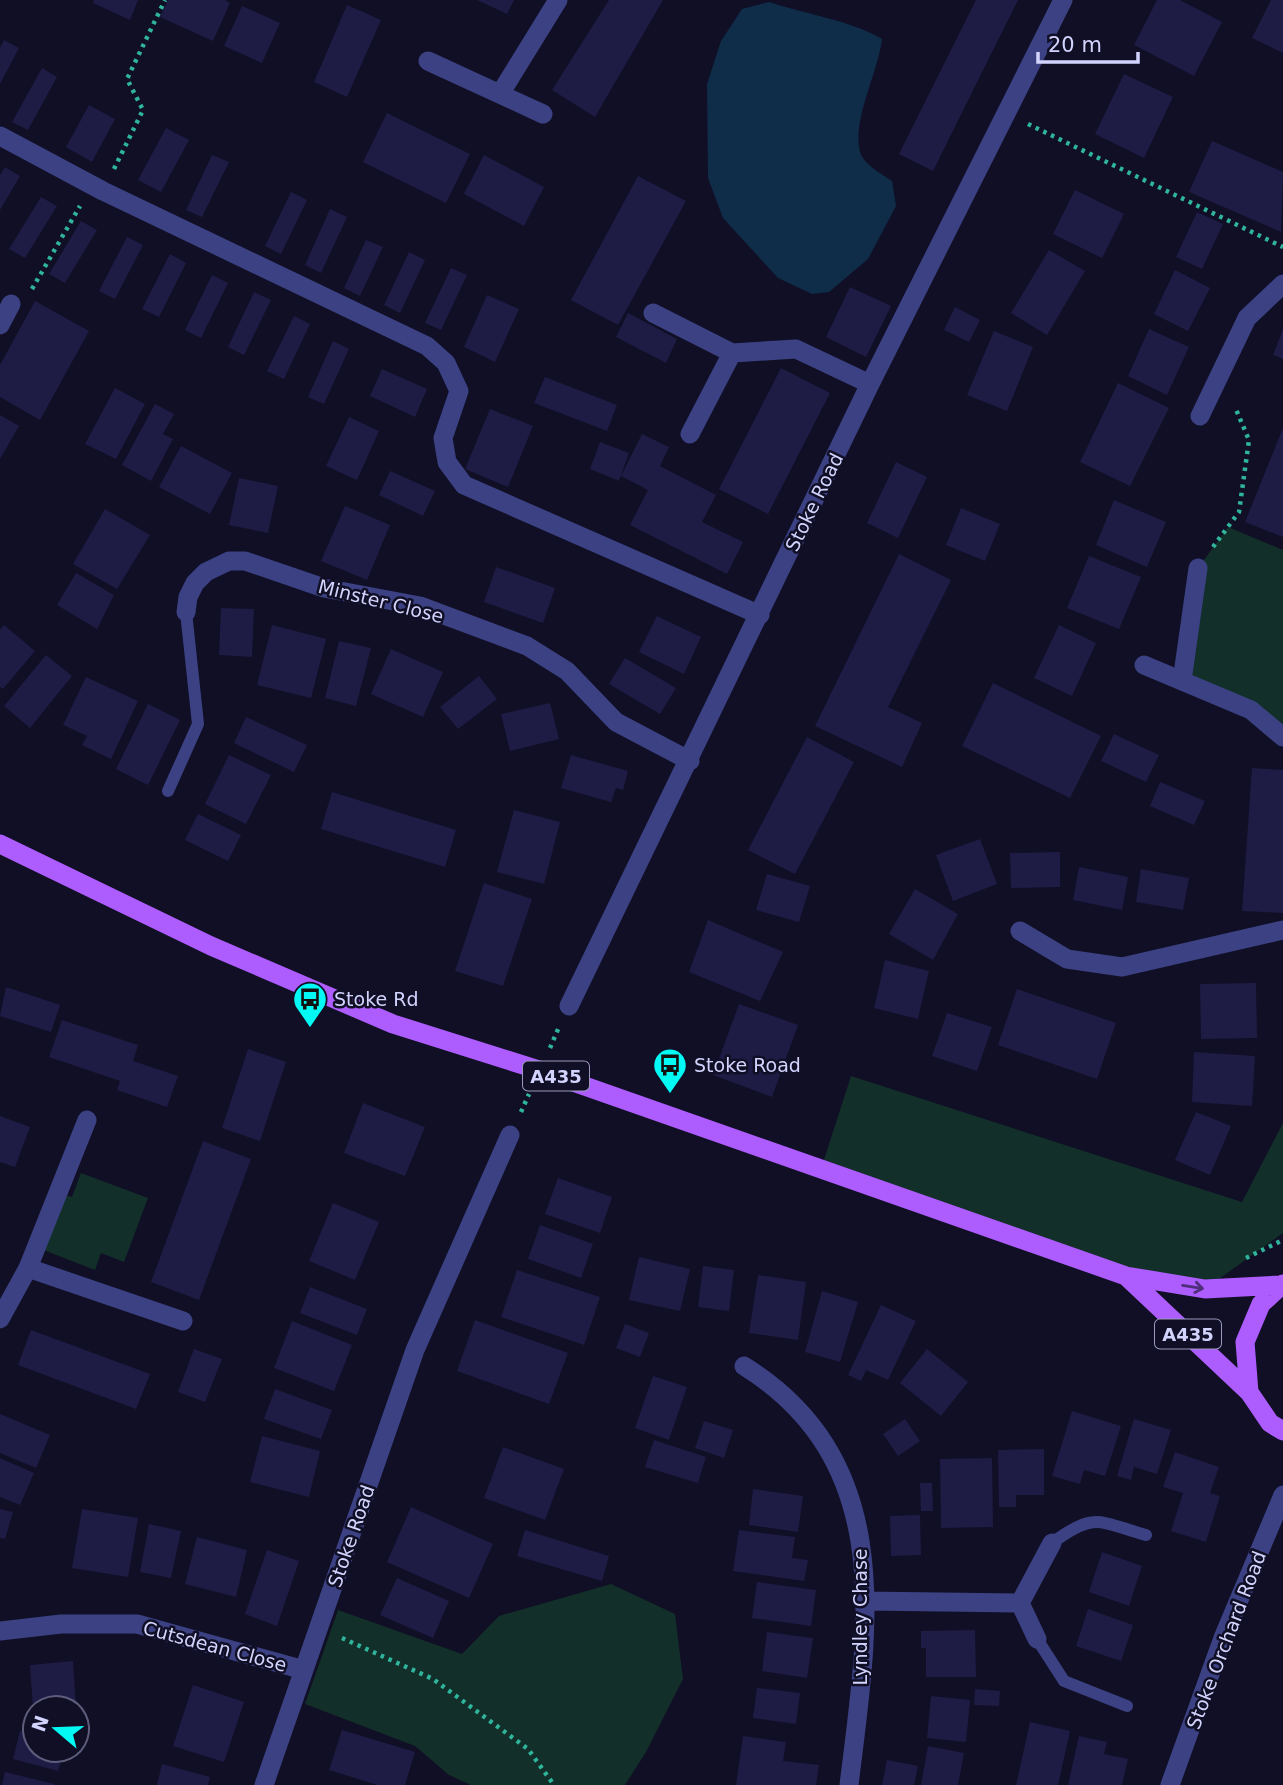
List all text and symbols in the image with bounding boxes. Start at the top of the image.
scale bar [1038,21,1138,65]
text: 20 m [1048,33,1102,57]
street label: Stoke Road [781,449,847,555]
street label: Minster Close [316,575,446,627]
bus stop icon: Stoke Rd [291,980,329,1029]
place label: Stoke Rd [334,988,418,1010]
bus stop icon: Stoke Road [651,1046,689,1095]
place label: Stoke Road [694,1054,801,1076]
road number: A435 [523,1062,589,1091]
one-way arrow [1182,1281,1204,1294]
road number: A435 [1155,1320,1221,1349]
street label: Stoke Road [323,1482,379,1590]
street label: Stoke Orchard Road [1182,1548,1270,1732]
street label: Lyndley Chase [849,1549,871,1685]
street label: Cutsdean Close [141,1616,289,1676]
north arrow [21,1694,91,1764]
text: N [27,1712,53,1735]

